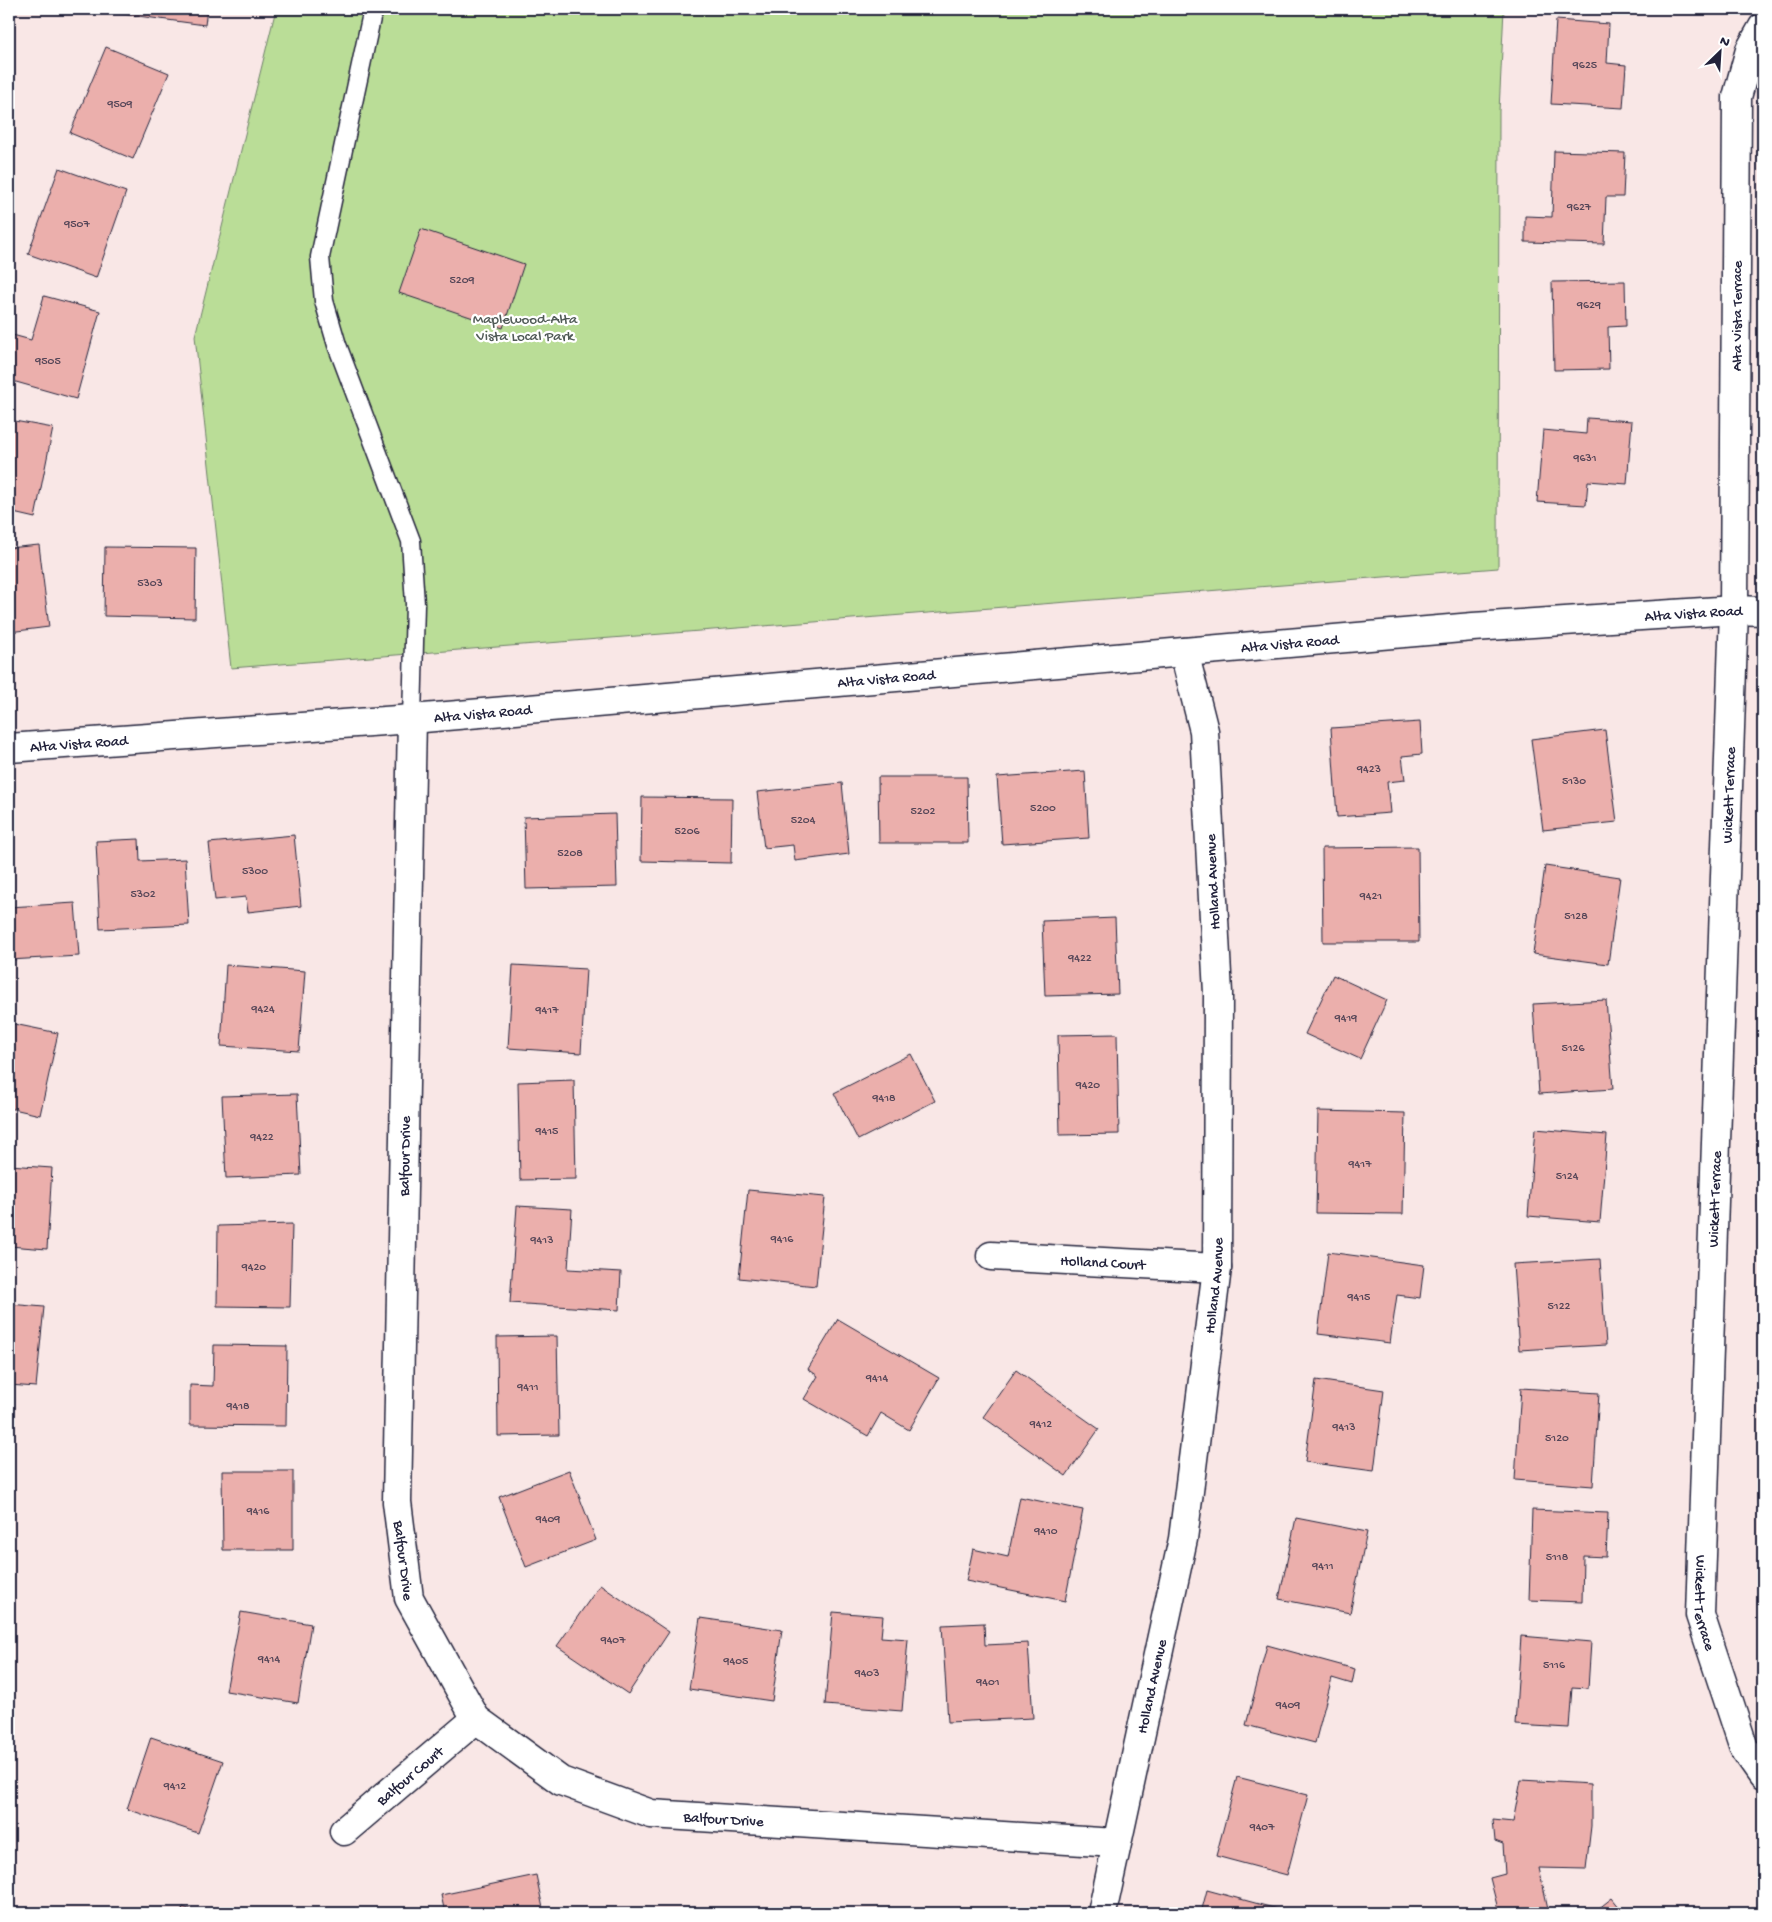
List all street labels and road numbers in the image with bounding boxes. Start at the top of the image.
street label: Alta Vista Terrace [1729,260,1747,371]
street label: Alta Vista Road [1644,603,1744,627]
street label: Alta Vista Road [1240,632,1341,658]
street label: Alta Vista Road [837,667,937,693]
street label: Alta Vista Road [433,702,534,728]
street label: Alta Vista Road [29,732,130,757]
street label: Wickett Terrace [1719,746,1741,844]
street label: Holland Avenue [1202,833,1225,930]
street label: Balfour Drive [396,1115,416,1197]
street label: Wickett Terrace [1705,1150,1727,1248]
street label: Holland Avenue [1202,1238,1228,1335]
street label: Holland Court [1060,1253,1148,1275]
street label: Balfour Drive [388,1519,416,1602]
street label: Wickett Terrace [1689,1555,1718,1653]
street label: Holland Avenue [1134,1638,1172,1735]
street label: Balfour Court [373,1742,449,1811]
street label: Balfour Drive [682,1809,764,1832]

